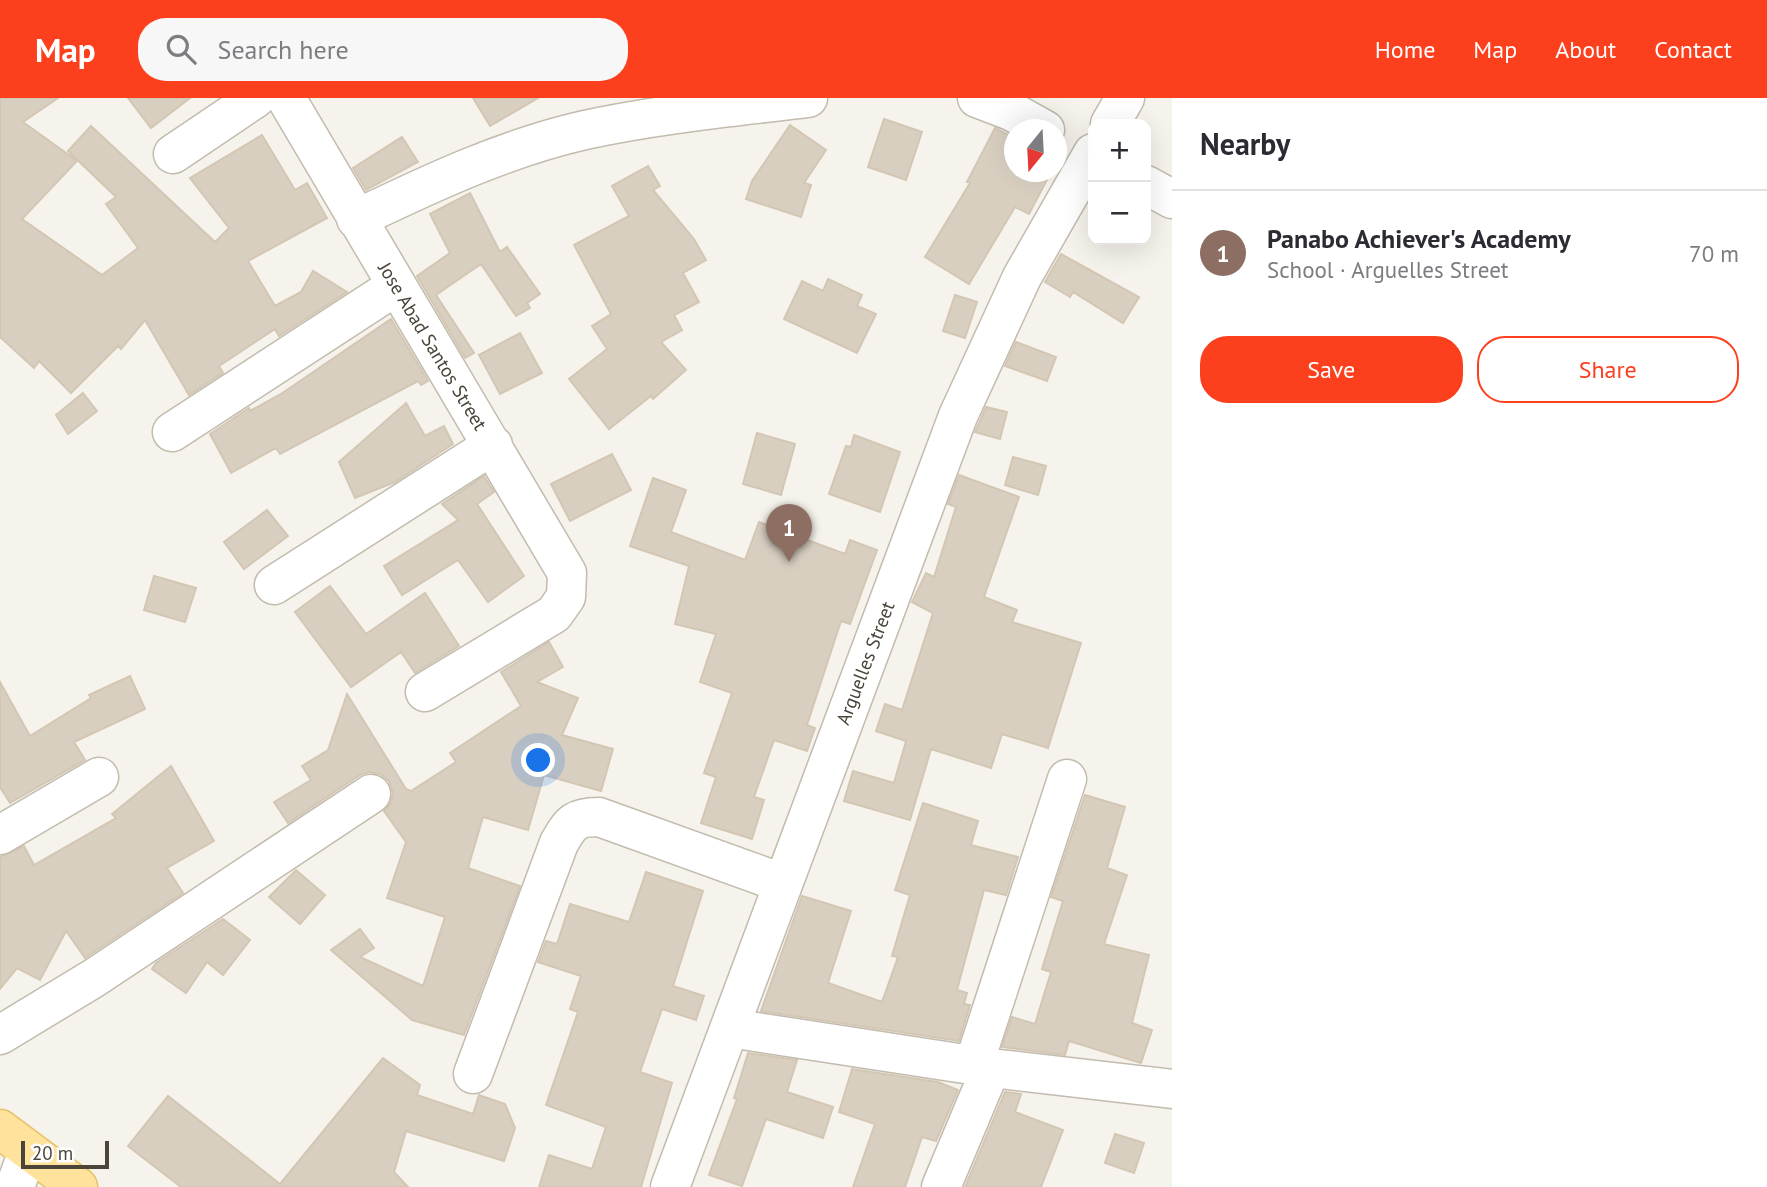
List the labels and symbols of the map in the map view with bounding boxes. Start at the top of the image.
north arrow [1004,119,1067,182]
street label: Jose Abad Santos Street [373,257,493,435]
pin: 1 [766,504,812,562]
street label: Arguelles Street [830,597,900,728]
your location [521,743,555,777]
scale bar [21,1138,108,1170]

